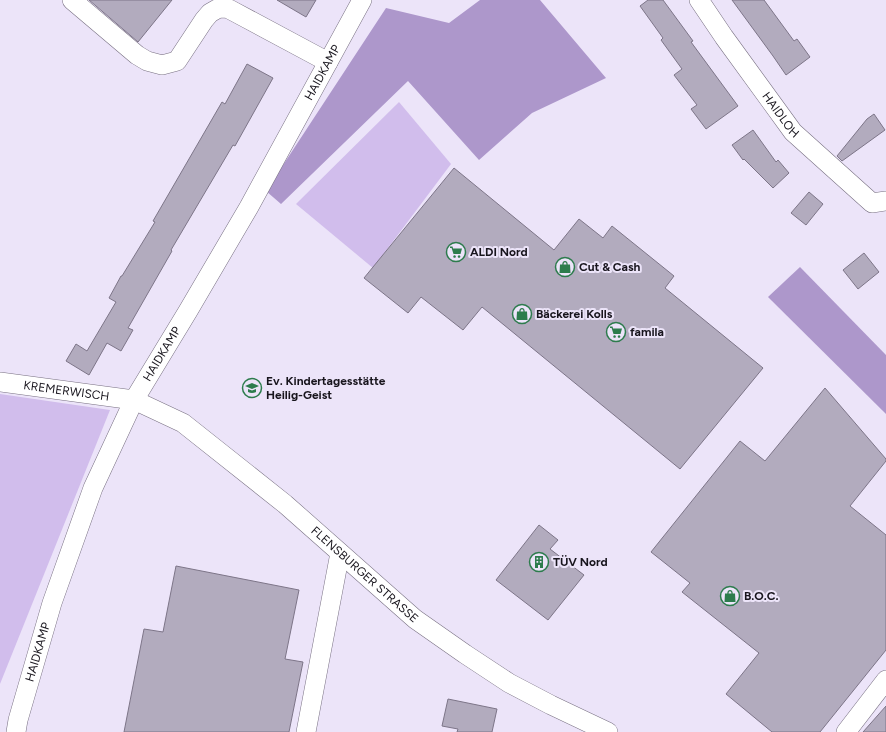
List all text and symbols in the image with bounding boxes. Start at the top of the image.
street label: HAIDKAMP [302,42,343,103]
street label: HAIDLOH [759,89,802,141]
supermarket icon: ALDI Nord [445,241,467,263]
place label: ALDI Nord [470,245,528,259]
shop icon: Cut & Cash [554,256,576,278]
place label: Cut & Cash [579,260,641,274]
shop icon: Bäckerei Kolls [511,303,533,325]
place label: Bäckerei Kolls [536,307,613,321]
supermarket icon: famila [605,321,627,343]
street label: HAIDKAMP [140,324,184,384]
place label: famila [630,325,664,339]
place label: Ev. Kindertagesstätte Heilig-Geist [266,374,386,402]
school or university icon: Ev. Kindertagesstätte Heilig-Geist [241,377,263,399]
street label: KREMERWISCH [23,378,110,404]
street label: FLENSBURGER STRASSE [308,523,421,626]
building icon: TÜV Nord [528,551,550,573]
place label: TÜV Nord [553,555,608,569]
shop icon: B.O.C. [719,585,741,607]
place label: B.O.C. [744,589,778,603]
street label: HAIDKAMP [23,621,53,683]

